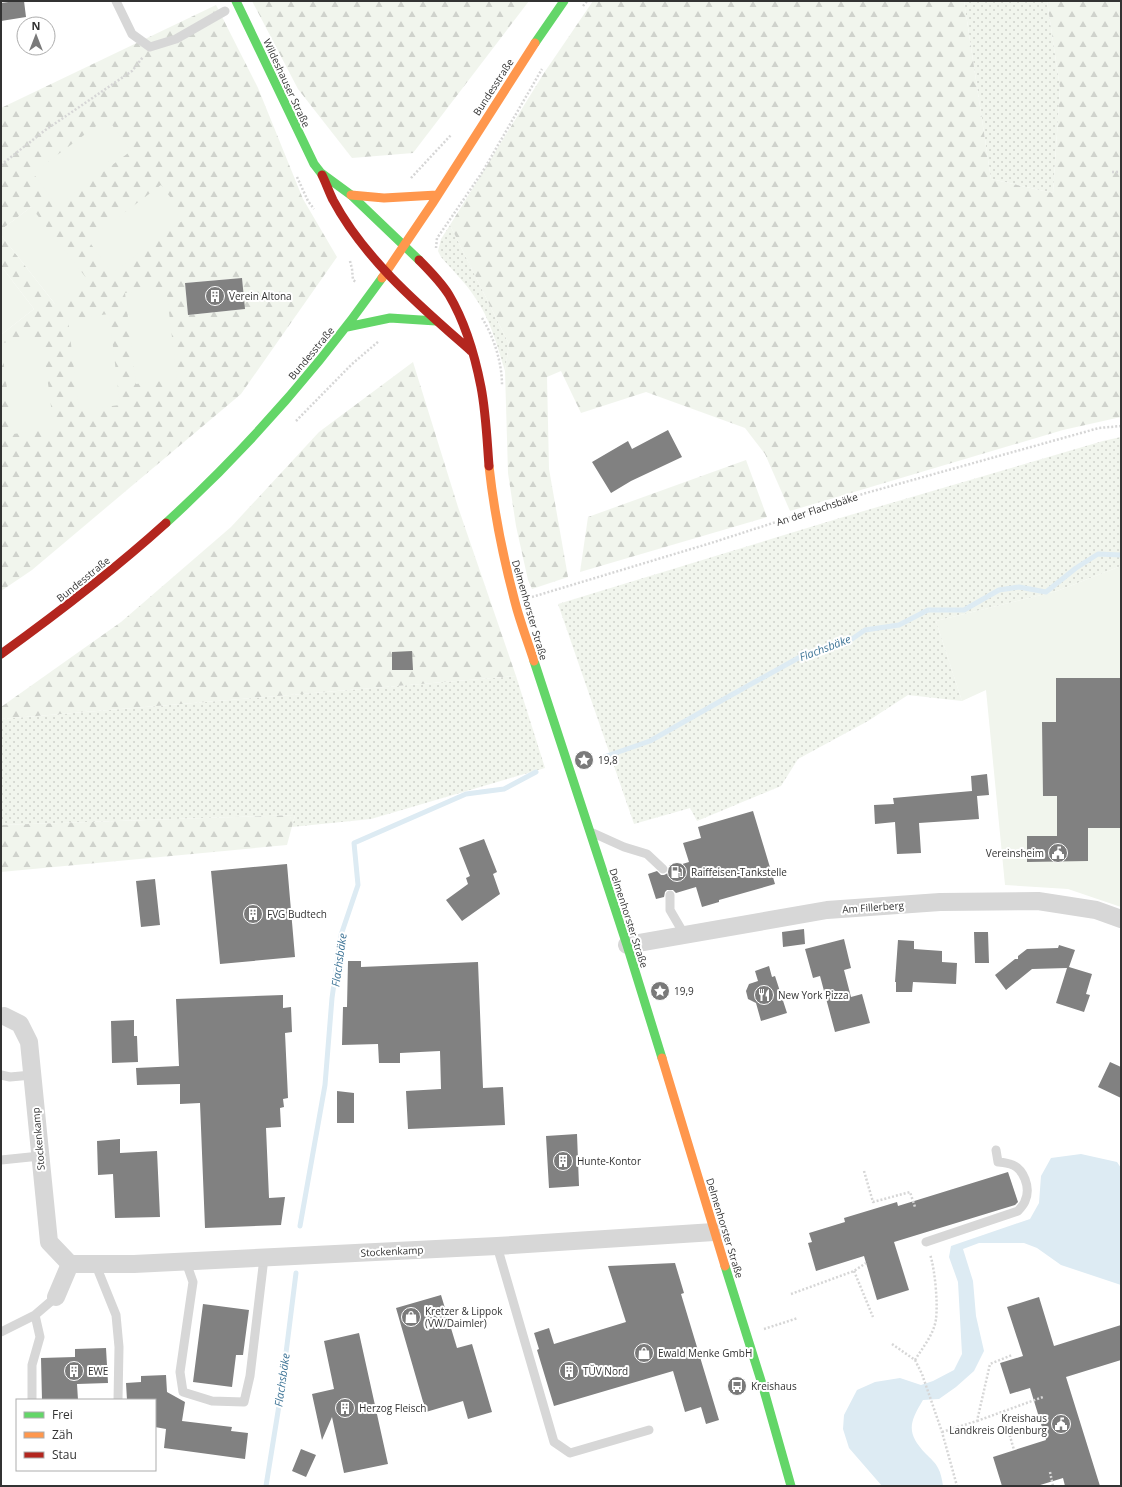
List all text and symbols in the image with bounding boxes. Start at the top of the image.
north arrow [16,16,56,56]
text: N [32,18,40,33]
street label: Wildeshauser Straße [260,36,314,130]
street label: Bundesstraße [469,56,517,118]
building icon: Verein Altona [204,285,226,307]
place label: Verein Altona [229,289,292,303]
street label: Bundesstraße [285,323,338,382]
street label: An der Flachsbäke [774,489,860,529]
street label: Bundesstraße [53,553,113,605]
street label: Delmenhorster Straße [509,558,551,662]
water label: Flachsbäke [797,631,853,664]
place icon: 19,8 [573,749,595,771]
place label: 19,8 [598,753,618,767]
public building icon: Vereinsheim [1047,842,1069,864]
place label: Vereinsheim [986,846,1044,860]
fuel station icon: Raiffeisen-Tankstelle [666,861,688,883]
place label: Raiffeisen-Tankstelle [691,865,787,879]
street label: Delmenhorster Straße [606,866,652,970]
street label: Am Fillerberg [842,898,905,916]
building icon: FVG Budtech [242,903,264,925]
place label: FVG Budtech [267,907,327,921]
water label: Flachsbäke [327,932,350,988]
place icon: 19,9 [649,980,671,1002]
place label: 19,9 [674,984,694,998]
restaurant icon: New York Pizza [753,984,775,1006]
place label: New York Pizza [778,988,849,1002]
street label: Stockenkamp [28,1107,48,1171]
building icon: Hunte-Kontor [552,1150,574,1172]
place label: Hunte-Kontor [577,1154,641,1168]
street label: Delmenhorster Straße [703,1176,747,1280]
street label: Stockenkamp [360,1242,424,1260]
place label: Kretzer & Lippok (VW/Daimler) [425,1304,503,1330]
shop icon: Kretzer & Lippok (VW/Daimler) [400,1306,422,1328]
shop icon: Ewald Menke GmbH [633,1342,655,1364]
place label: Ewald Menke GmbH [658,1346,752,1360]
water label: Flachsbäke [270,1352,293,1408]
building icon: EWE [63,1360,85,1382]
building icon: TÜV Nord [558,1360,580,1382]
place label: EWE [88,1364,108,1378]
place label: TÜV Nord [583,1364,628,1378]
bus stop icon: Kreishaus [726,1375,748,1397]
place label: Kreishaus [751,1379,797,1393]
building icon: Herzog Fleisch [334,1397,356,1419]
legend [16,1399,156,1471]
place label: Herzog Fleisch [359,1401,426,1415]
text: Frei [52,1406,73,1423]
place label: Kreishaus Landkreis Oldenburg [949,1411,1048,1437]
public building icon: Kreishaus Landkreis Oldenburg [1050,1413,1072,1435]
text: Zäh [52,1426,73,1443]
text: Stau [52,1446,77,1463]

